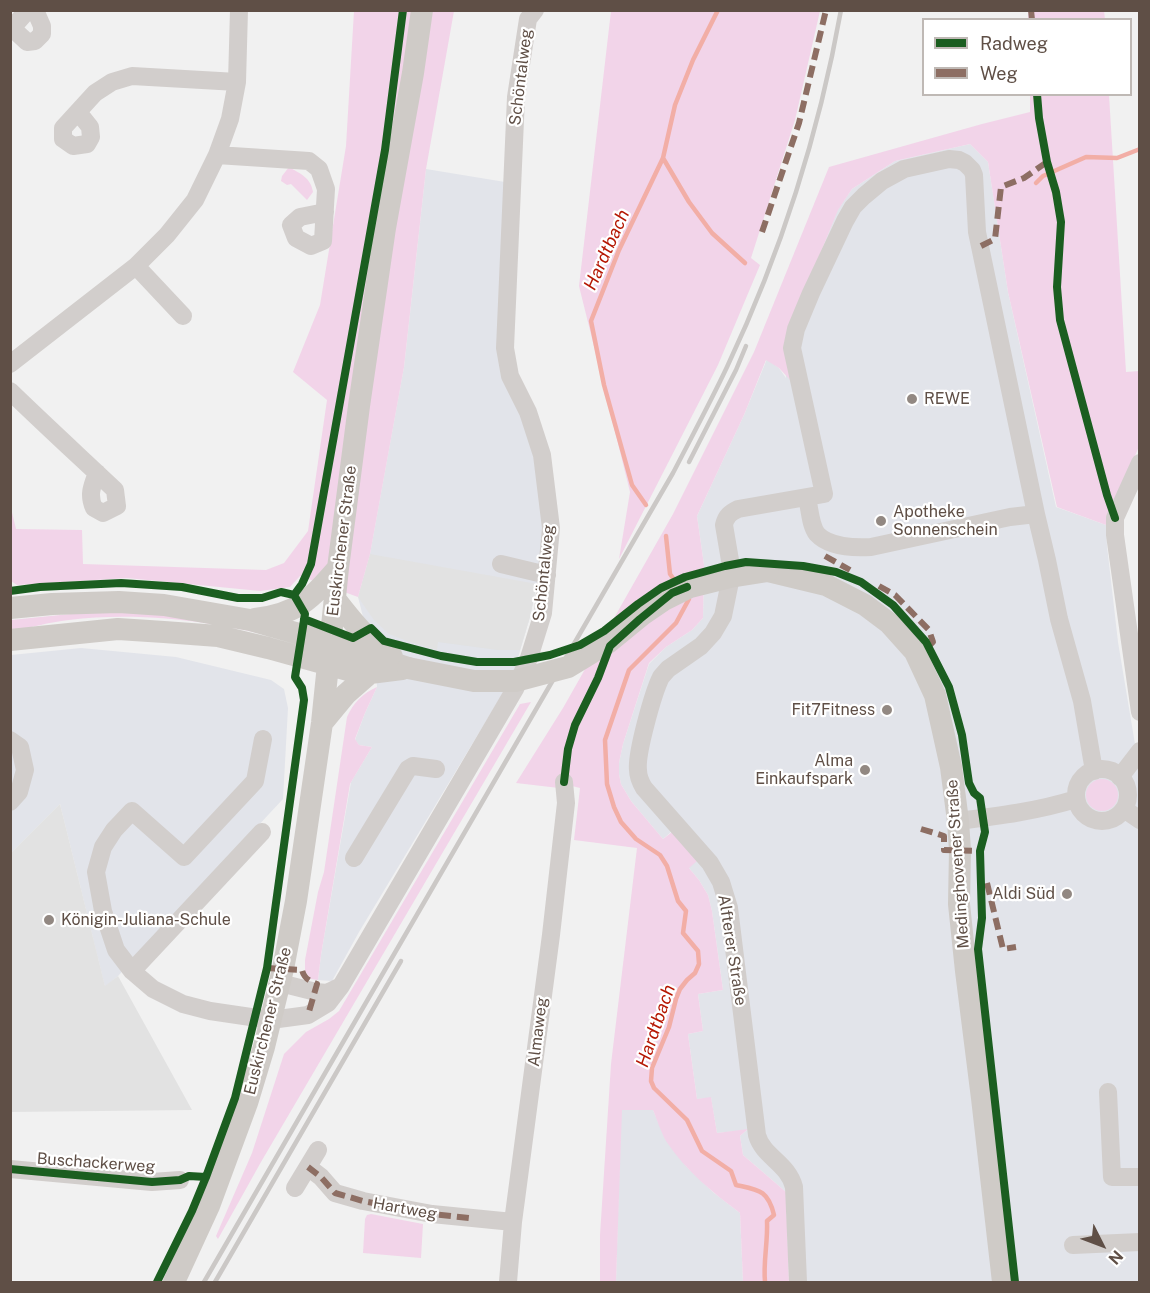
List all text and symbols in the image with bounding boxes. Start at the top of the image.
legend [922,18,1132,96]
street label: Schöntalweg [506,28,536,126]
text: Radweg [980,33,1048,54]
text: Weg [980,63,1018,84]
water label: Hardtbach [580,206,634,294]
place label: REWE [924,389,970,409]
marker: REWE [905,392,919,406]
street label: Euskirchener Straße [323,465,361,617]
place label: Apotheke Sonnenschein [893,502,998,540]
marker: Apotheke Sonnenschein [874,514,888,528]
street label: Schöntalweg [529,524,559,622]
place label: Fit7Fitness [792,700,875,720]
marker: Fit7Fitness [880,703,894,717]
place label: Alma Einkaufspark [755,751,853,789]
marker: Alma Einkaufspark [858,763,872,777]
street label: Medinghovener Straße [943,779,973,949]
place label: Aldi Süd [992,884,1055,904]
marker: Aldi Süd [1060,887,1074,901]
street label: Alfterer Straße [714,893,750,1007]
place label: Königin-Juliana-Schule [61,910,231,930]
marker: Königin-Juliana-Schule [42,913,56,927]
street label: Euskirchener Straße [240,945,296,1097]
water label: Hardtbach [632,982,680,1070]
street label: Almaweg [524,996,552,1068]
street label: Buschackerweg [36,1149,156,1177]
street label: Hartweg [372,1194,438,1224]
north arrow [1072,1215,1132,1275]
text: N [1105,1246,1127,1268]

